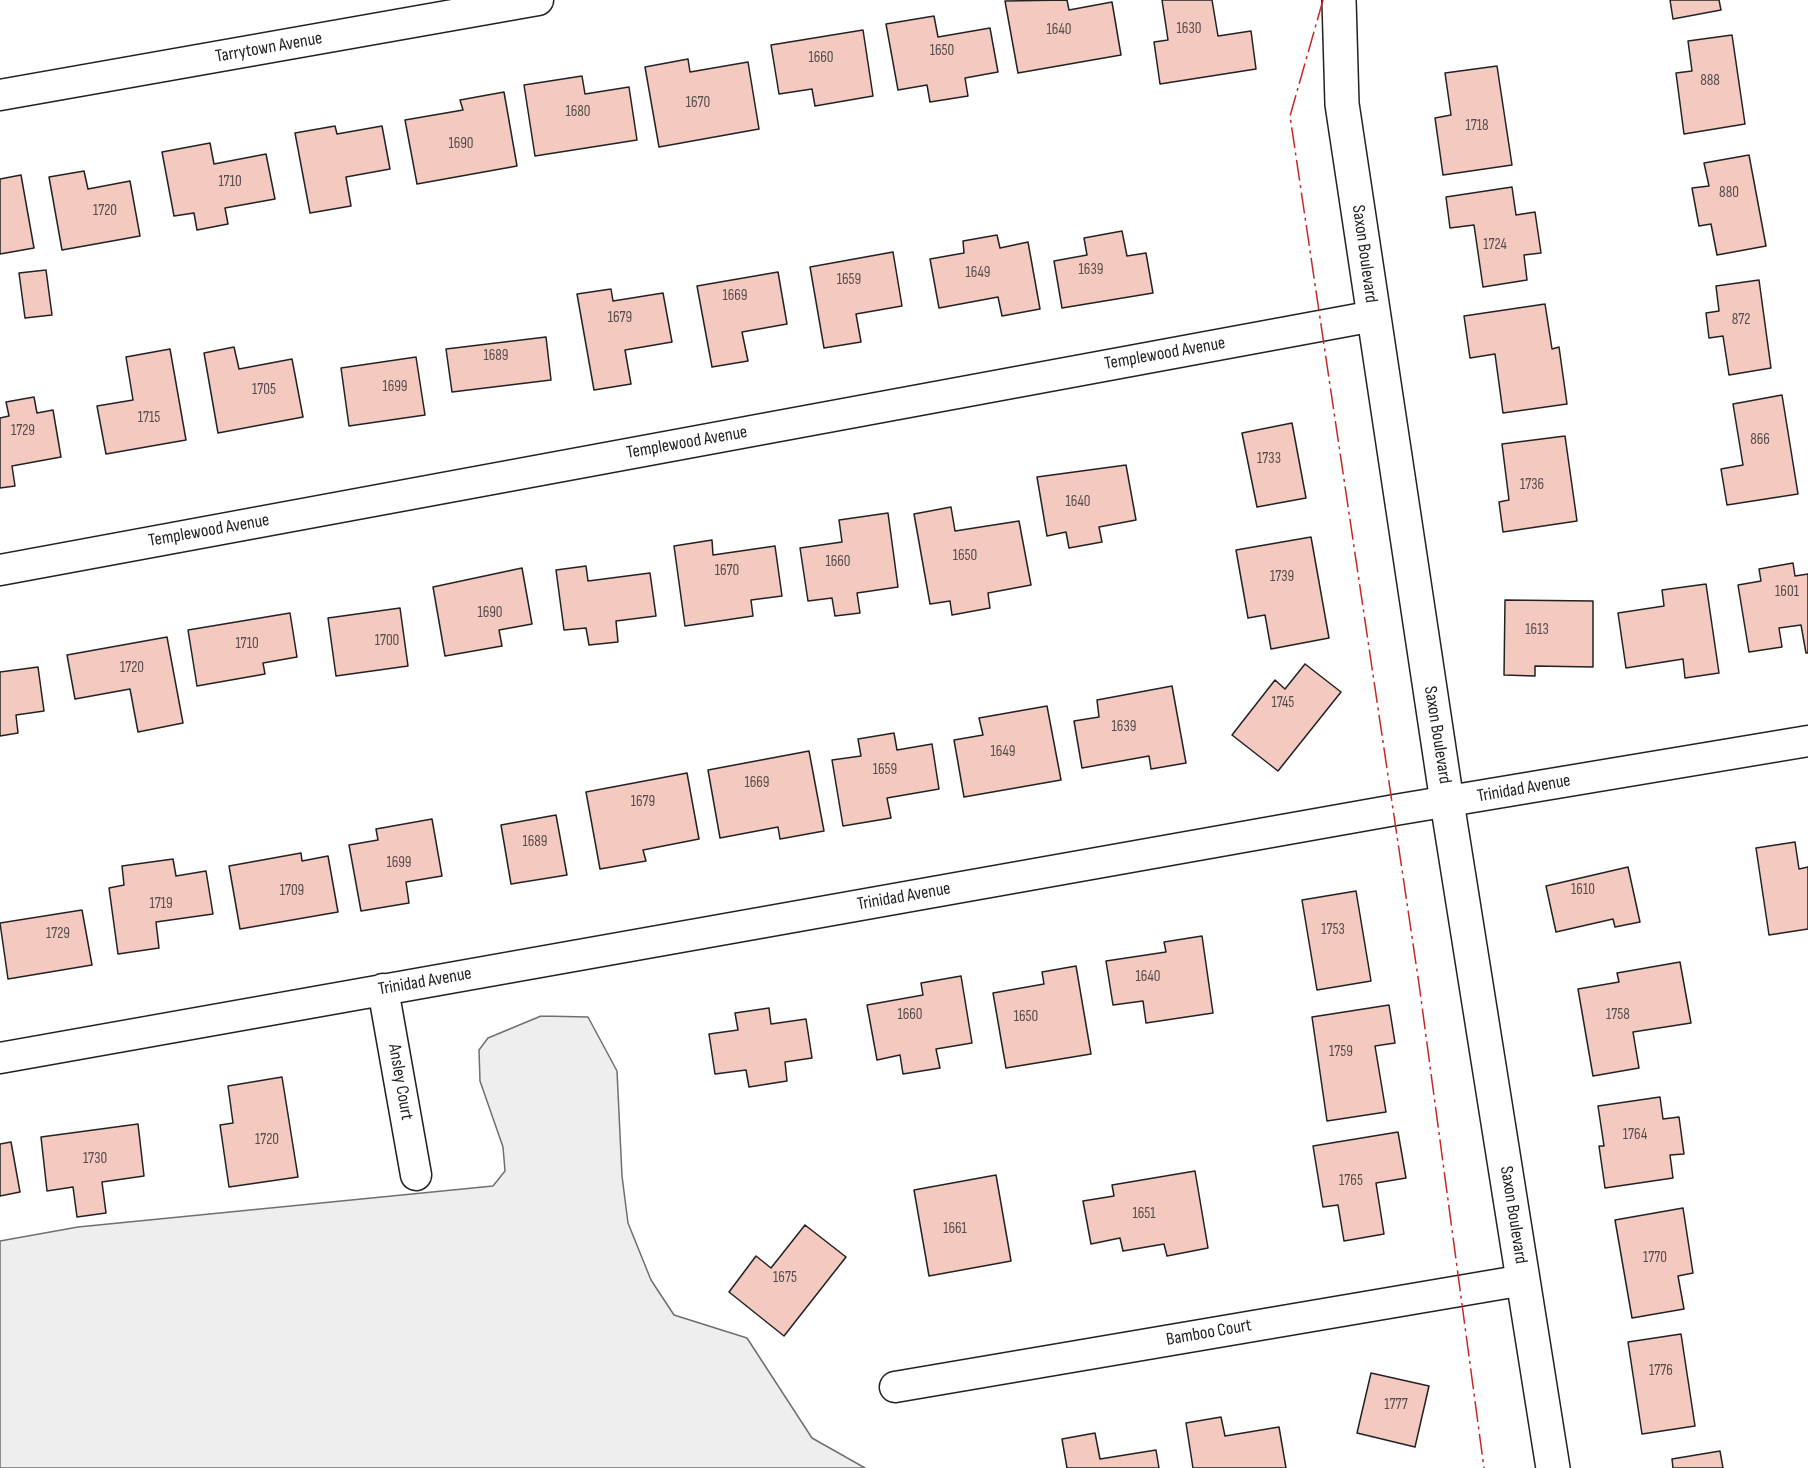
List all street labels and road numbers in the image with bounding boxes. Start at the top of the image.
street label: Tarrytown Avenue [214,28,324,68]
street label: Saxon Boulevard [1346,204,1382,304]
street label: Templewood Avenue [1103,333,1227,375]
street label: Templewood Avenue [625,422,749,464]
street label: Templewood Avenue [147,510,271,552]
street label: Saxon Boulevard [1419,685,1455,785]
street label: Trinidad Avenue [1476,770,1572,808]
street label: Trinidad Avenue [856,878,952,916]
street label: Trinidad Avenue [377,963,473,1001]
street label: Ansley Court [383,1042,417,1122]
street label: Saxon Boulevard [1495,1165,1531,1265]
street label: Bamboo Court [1165,1315,1253,1351]

